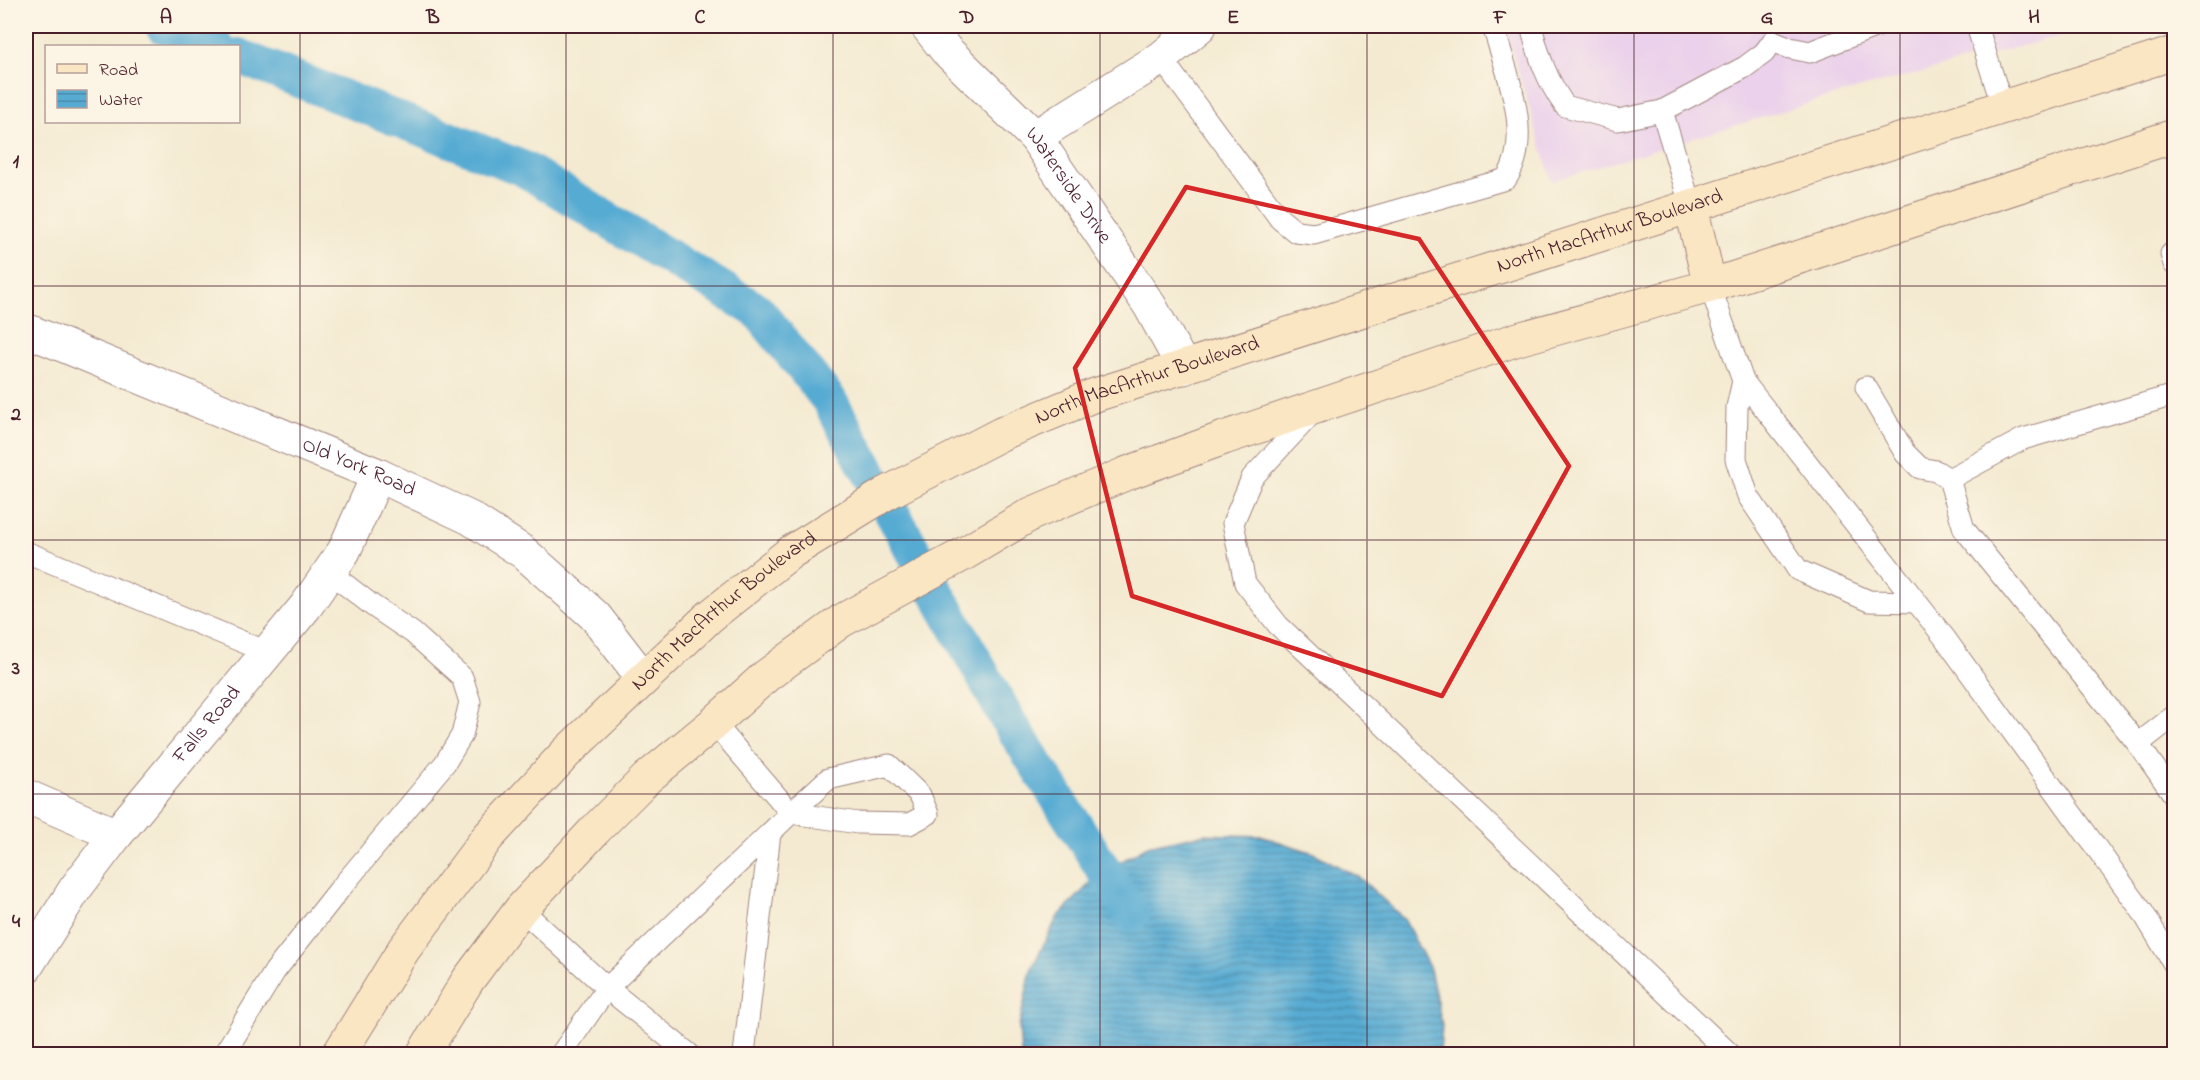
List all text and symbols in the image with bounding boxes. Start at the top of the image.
text: A [160,4,172,33]
text: B [425,4,440,33]
text: C [695,4,706,33]
text: D [959,4,974,33]
text: E [1227,4,1239,33]
text: F [1493,4,1507,33]
text: G [1761,4,1774,33]
text: H [2028,4,2040,33]
legend [45,45,240,123]
text: Road [99,58,138,84]
text: Water [99,88,143,114]
street label: Waterside Drive [1018,120,1119,251]
text: 1 [13,148,20,177]
street label: North MacArthur Boulevard [1493,182,1727,282]
street label: North MacArthur Boulevard [1030,329,1263,433]
text: 2 [10,401,21,430]
street label: Old York Road [297,430,421,506]
street label: North MacArthur Boulevard [625,524,823,698]
text: 3 [11,655,20,684]
street label: Falls Road [165,679,249,771]
text: 4 [12,908,21,937]

